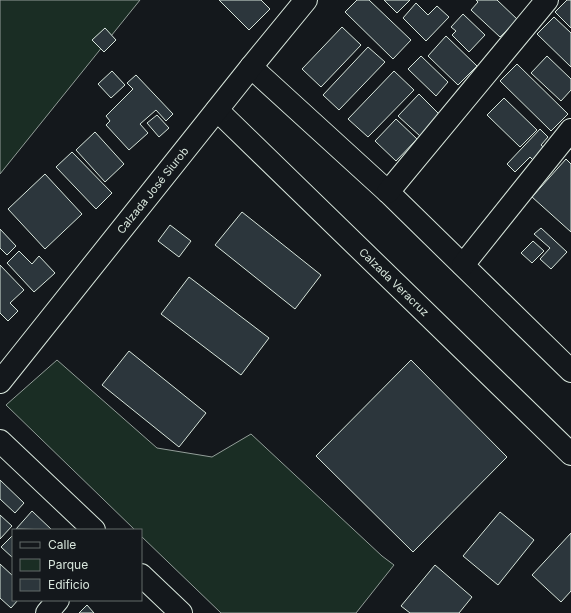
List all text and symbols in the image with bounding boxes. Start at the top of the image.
street label: Calzada José Siurob [114,144,192,237]
street label: Calzada Veracruz [356,245,432,319]
legend [12,529,142,601]
text: Calle [48,537,76,552]
text: Parque [48,557,88,572]
text: Edificio [48,577,90,592]

